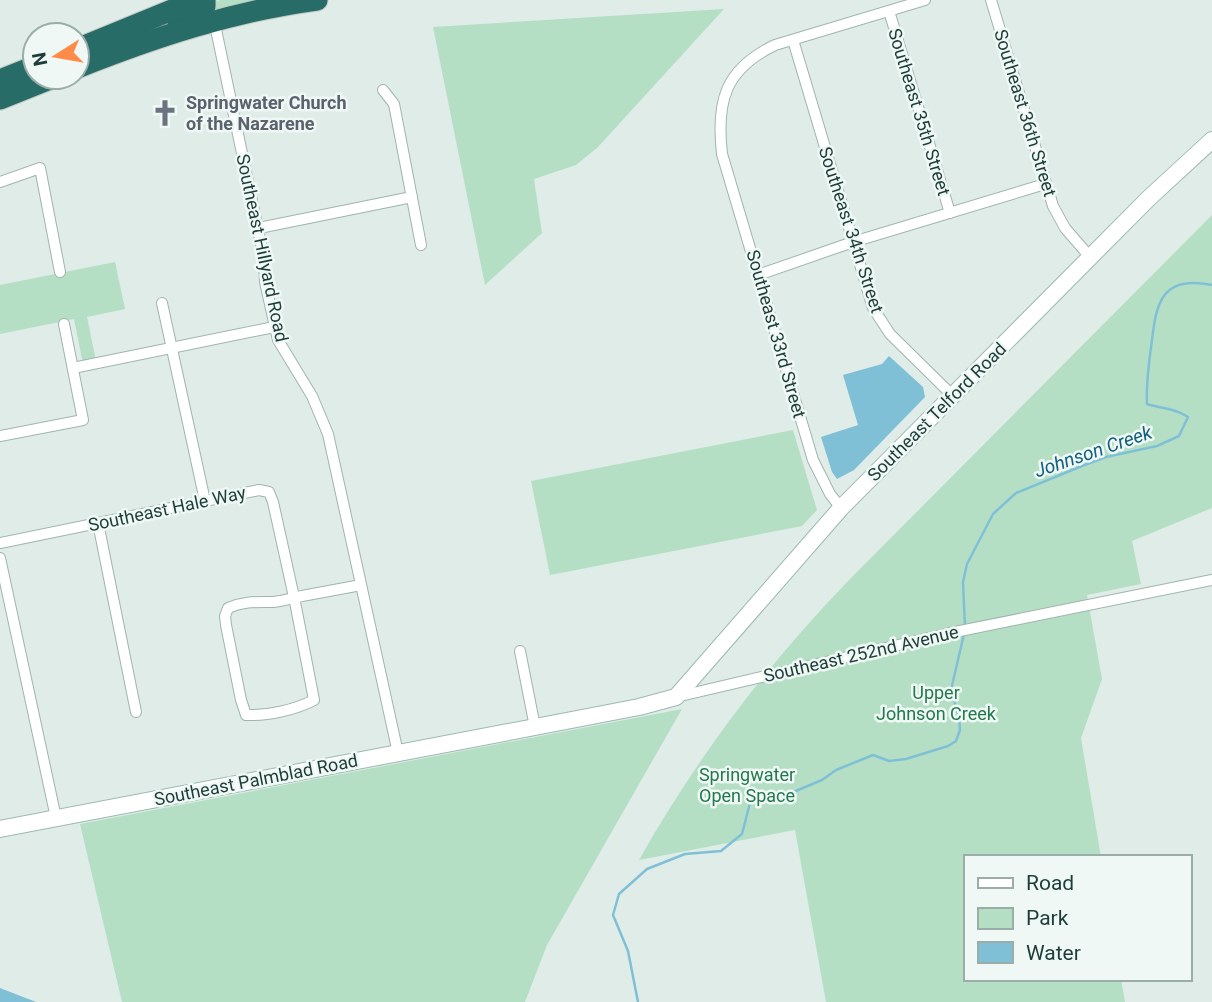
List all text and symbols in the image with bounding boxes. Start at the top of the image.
north arrow [21,21,91,91]
street label: Southeast 35th Street [884,26,955,198]
street label: Southeast 36th Street [990,27,1061,199]
text: N [27,50,52,68]
place label: Springwater Church of the Nazarene [186,92,347,134]
church icon: Springwater Church of the Nazarene [150,98,180,128]
street label: Southeast 34th Street [815,144,888,316]
street label: Southeast Hillyard Road [232,152,293,344]
street label: Southeast 33rd Street [742,247,811,420]
street label: Southeast Telford Road [863,338,1010,485]
water label: Johnson Creek [1031,420,1156,482]
street label: Southeast Hale Way [86,481,248,535]
street label: Southeast 252nd Avenue [761,621,960,686]
park label: Upper Johnson Creek [876,682,997,724]
street label: Southeast Palmblad Road [152,749,360,810]
park label: Springwater Open Space [699,764,795,806]
legend [964,855,1191,981]
text: Road [1026,871,1074,895]
text: Park [1026,906,1069,930]
text: Water [1026,941,1081,965]

